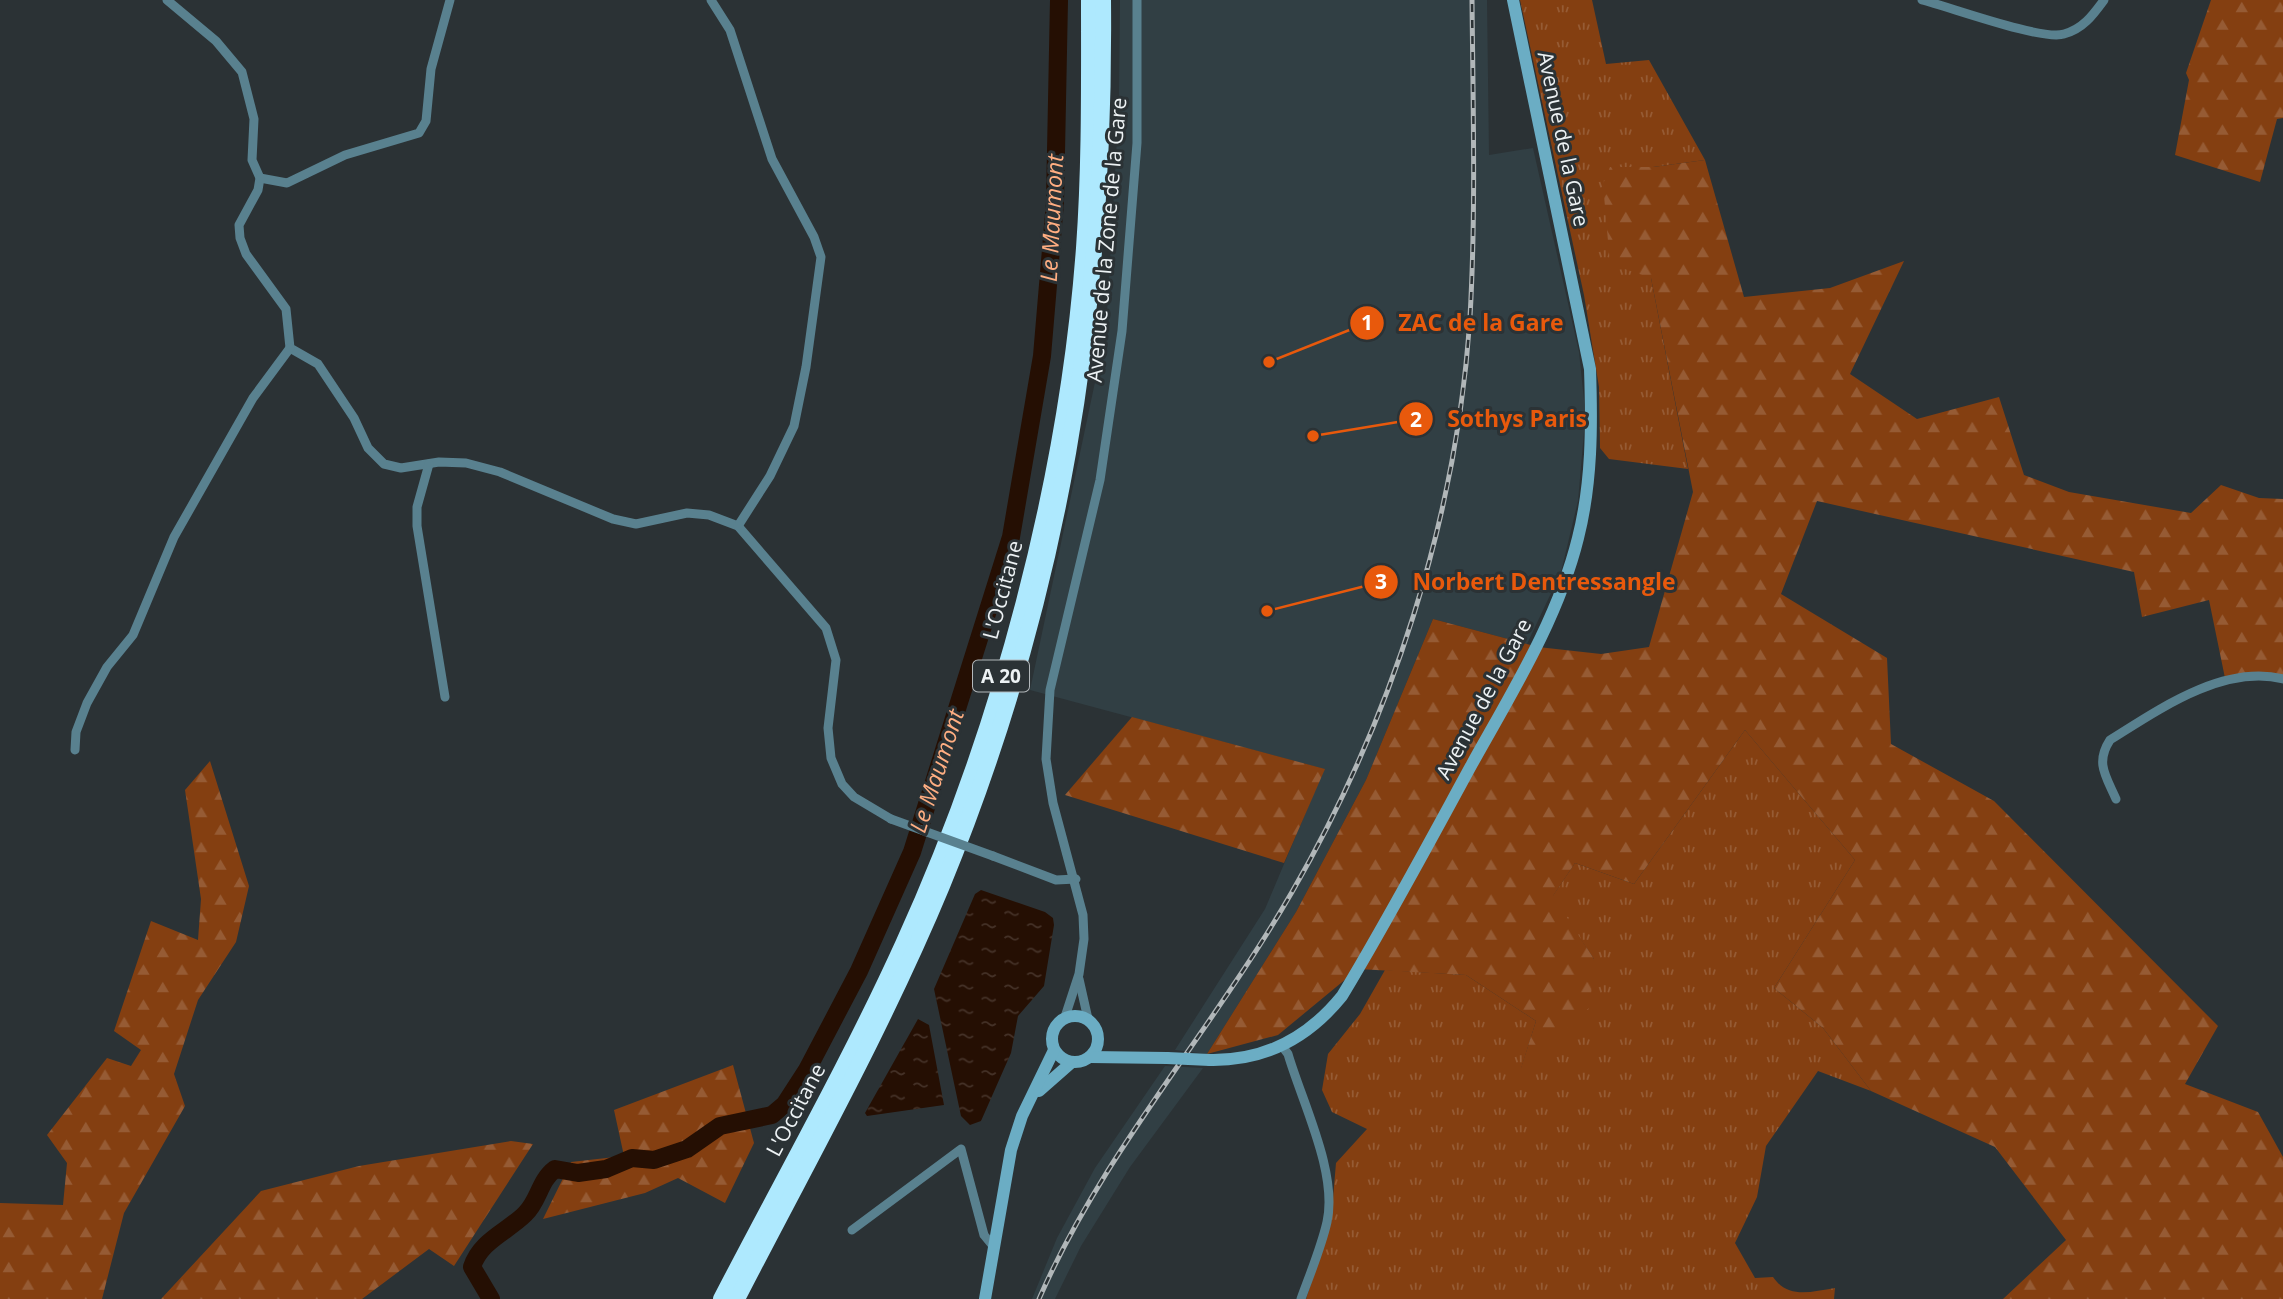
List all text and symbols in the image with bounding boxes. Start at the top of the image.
street label: Avenue de la Gare [1532,49,1596,229]
street label: Avenue de la Zone de la Gare [1080,96,1132,383]
water label: Le Maumont [1032,152,1070,283]
callout: ZAC de la Gare [1350,301,1578,345]
text: ZAC de la Gare [1398,306,1564,338]
text: 1 [1361,308,1373,336]
callout: Sothys Paris [1398,397,1601,441]
text: Sothys Paris [1447,402,1587,434]
text: 2 [1410,405,1422,433]
street label: L'Occitane [975,537,1029,642]
callout: Norbert Dentressangle [1363,560,1689,604]
text: Norbert Dentressangle [1412,565,1676,597]
text: 3 [1375,567,1387,595]
street label: Avenue de la Gare [1429,613,1537,784]
road number: A 20 [973,660,1029,692]
water label: Le Maumont [901,704,971,836]
street label: L'Occitane [759,1058,831,1161]

